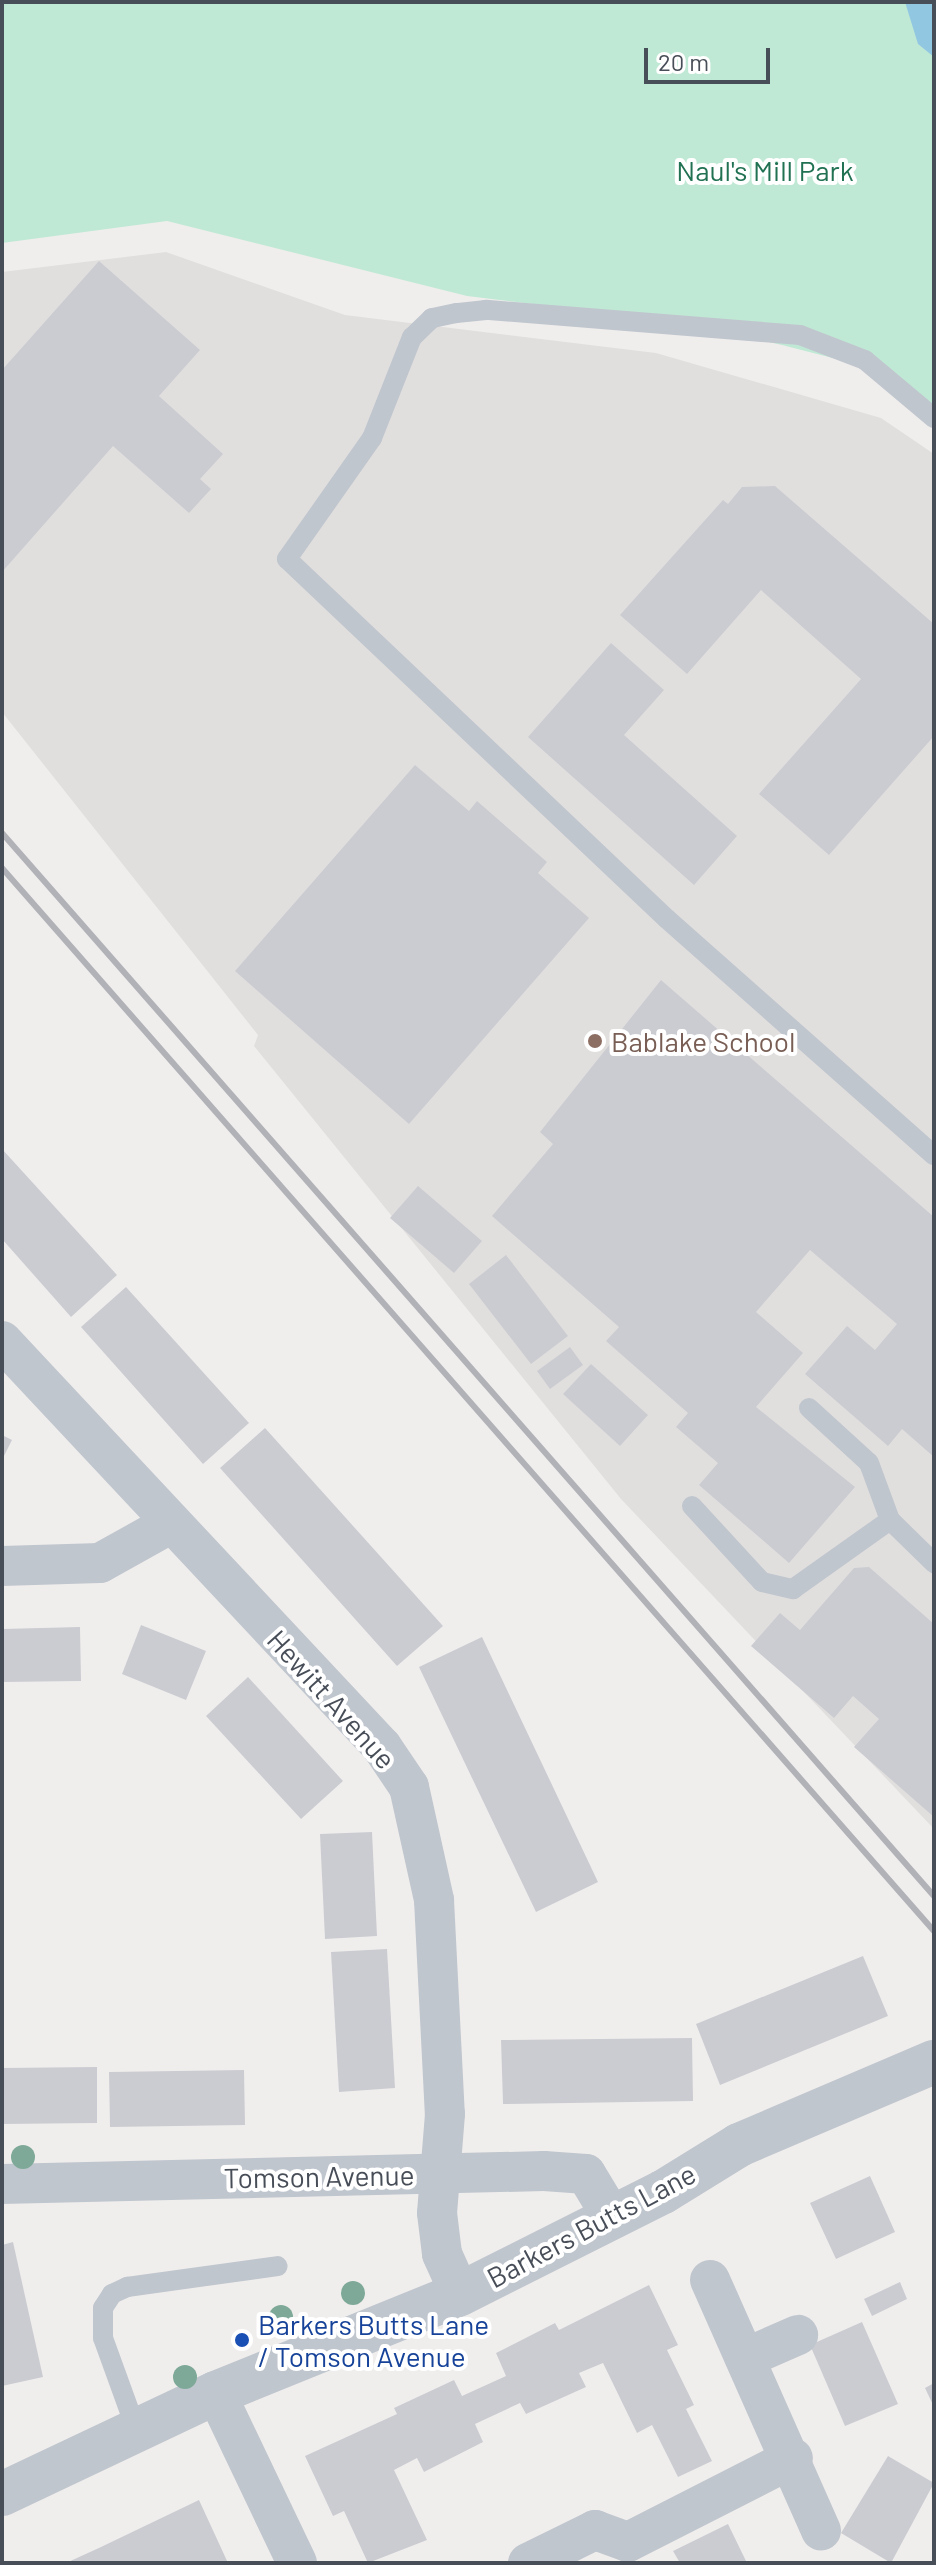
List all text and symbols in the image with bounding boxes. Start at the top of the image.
scale bar [648,32,774,82]
text: 20 m [658,47,709,76]
park label: Naul's Mill Park [676,153,854,187]
place label: Bablake School [611,1024,796,1058]
marker: Bablake School [586,1032,604,1050]
street label: Hewitt Avenue [261,1623,403,1775]
street label: Barkers Butts Lane [481,2156,701,2294]
street label: Tomson Avenue [223,2158,415,2194]
place label: Barkers Butts Lane / Tomson Avenue [258,2307,489,2373]
marker: Barkers Butts Lane / Tomson Avenue [233,2331,251,2349]

